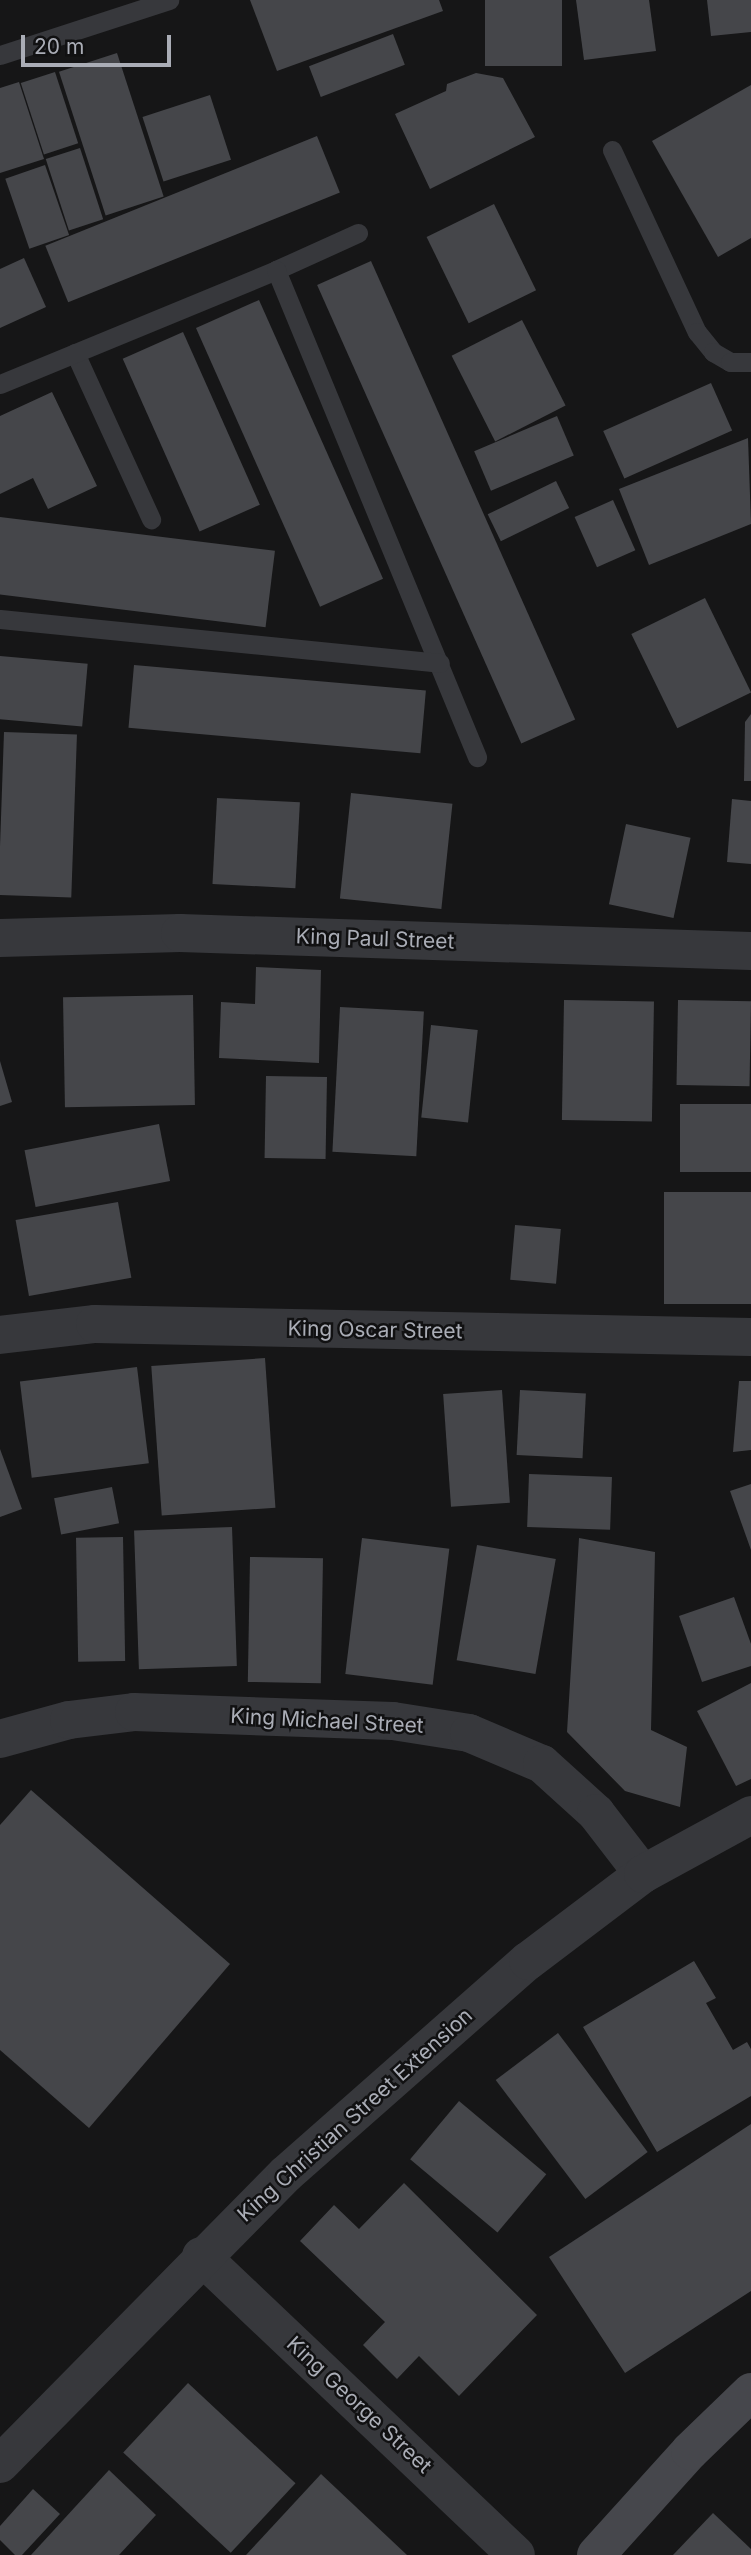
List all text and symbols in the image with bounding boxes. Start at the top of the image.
scale bar [24,21,175,65]
text: 20 m [34,34,84,59]
street label: King Paul Street [295,924,455,954]
street label: King Oscar Street [287,1316,463,1344]
street label: King Michael Street [230,1703,424,1739]
street label: King Christian Street Extension [232,2003,478,2227]
street label: King George Street [281,2331,437,2479]

